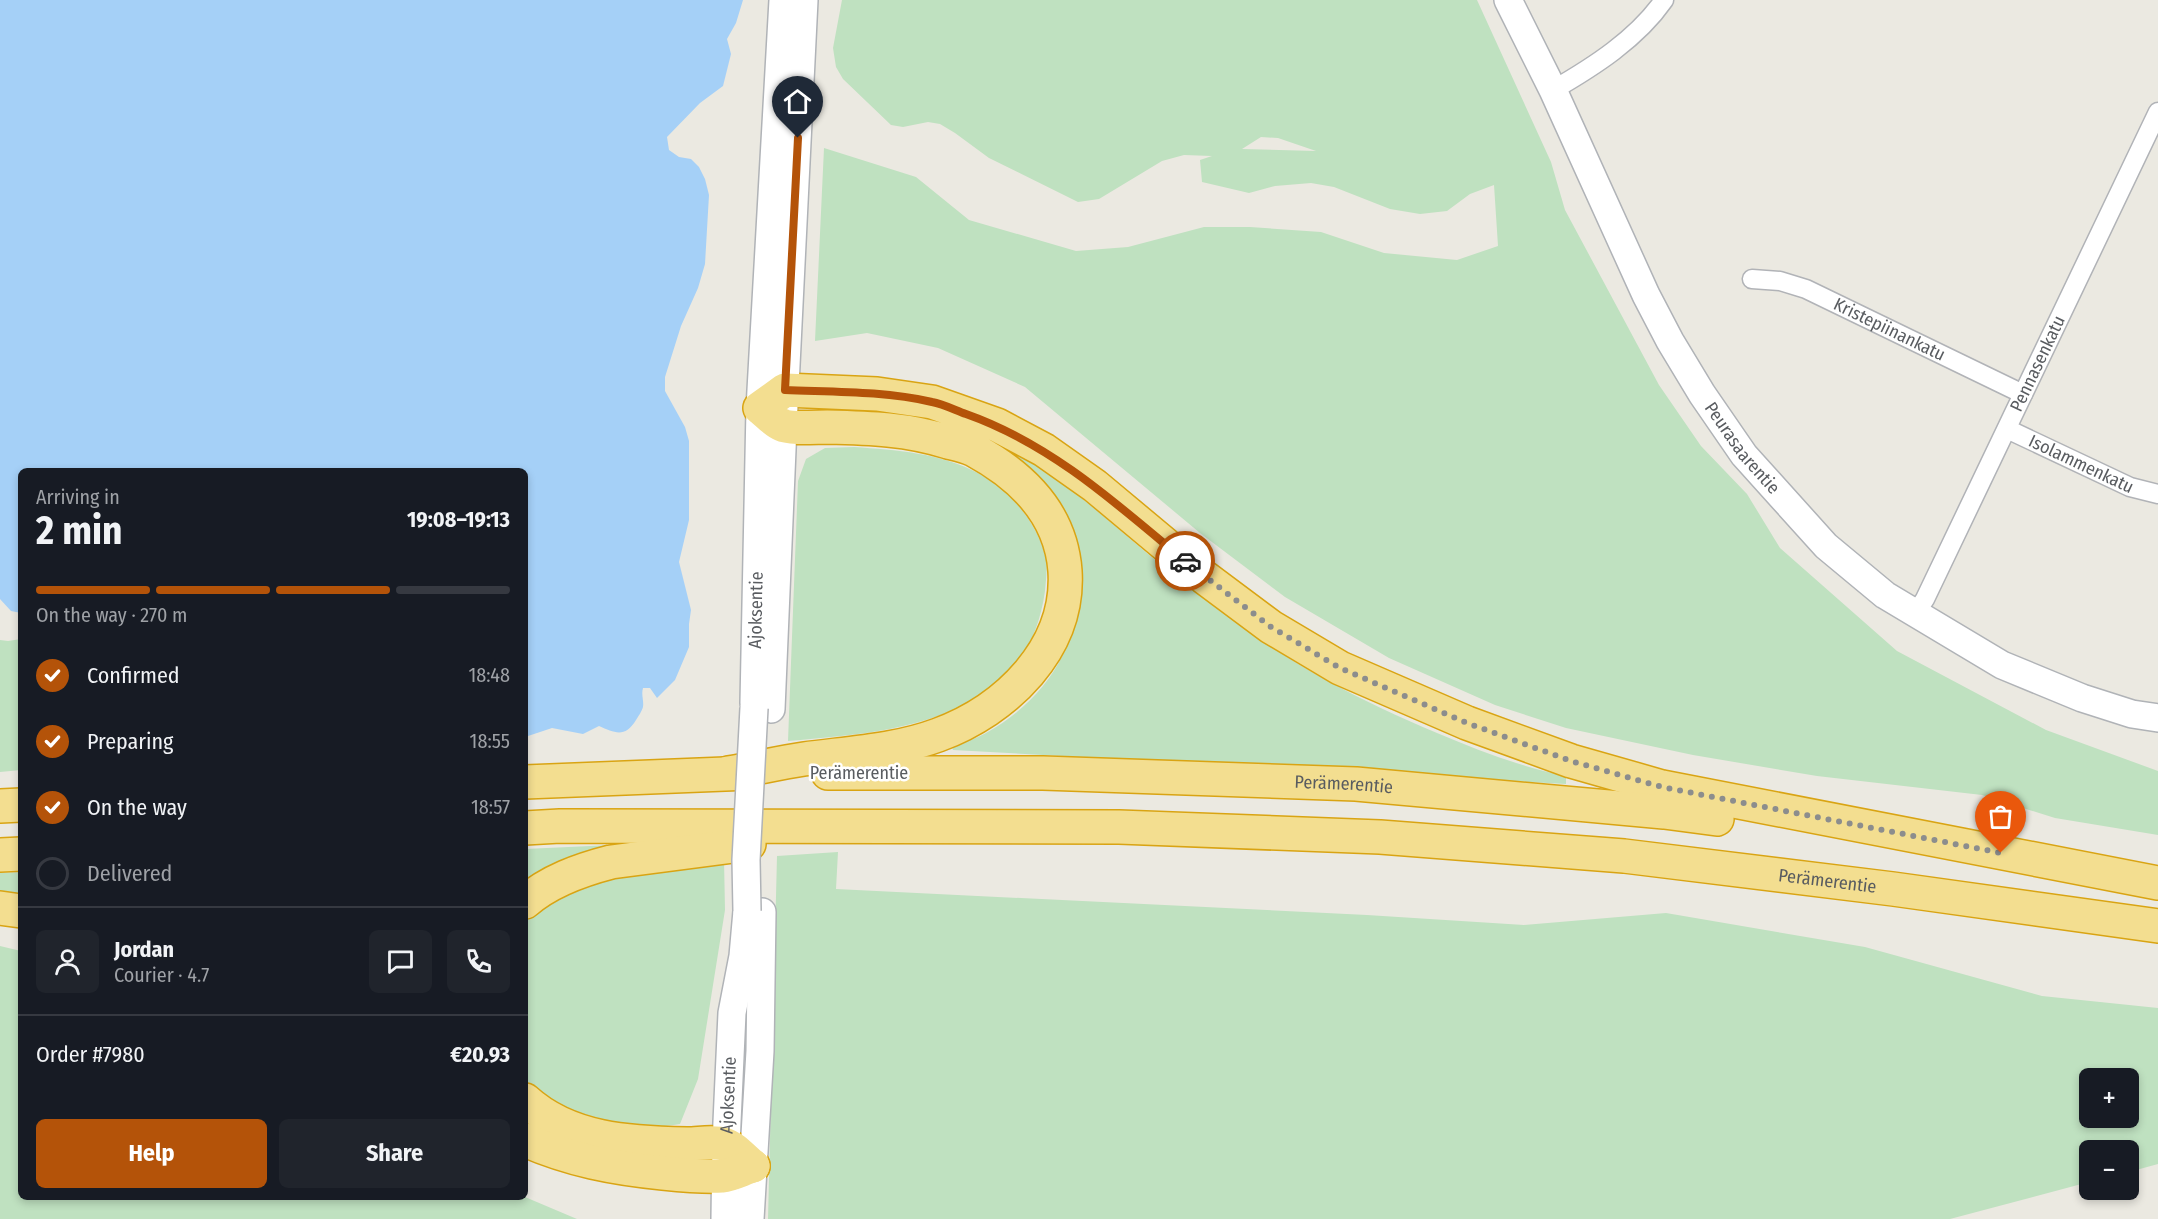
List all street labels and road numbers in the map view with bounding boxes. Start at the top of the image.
street label: Kristepiinankatu [1830,293,1949,366]
street label: Pennasenkatu [2005,312,2070,415]
street label: Peurasaarentie [1700,398,1785,499]
street label: Isolammenkatu [2025,430,2137,498]
street label: Ajoksentie [744,571,768,649]
street label: Perämerentie [810,762,908,784]
street label: Perämerentie [1294,771,1394,798]
street label: Perämerentie [1777,864,1878,898]
street label: Ajoksentie [715,1056,741,1134]

